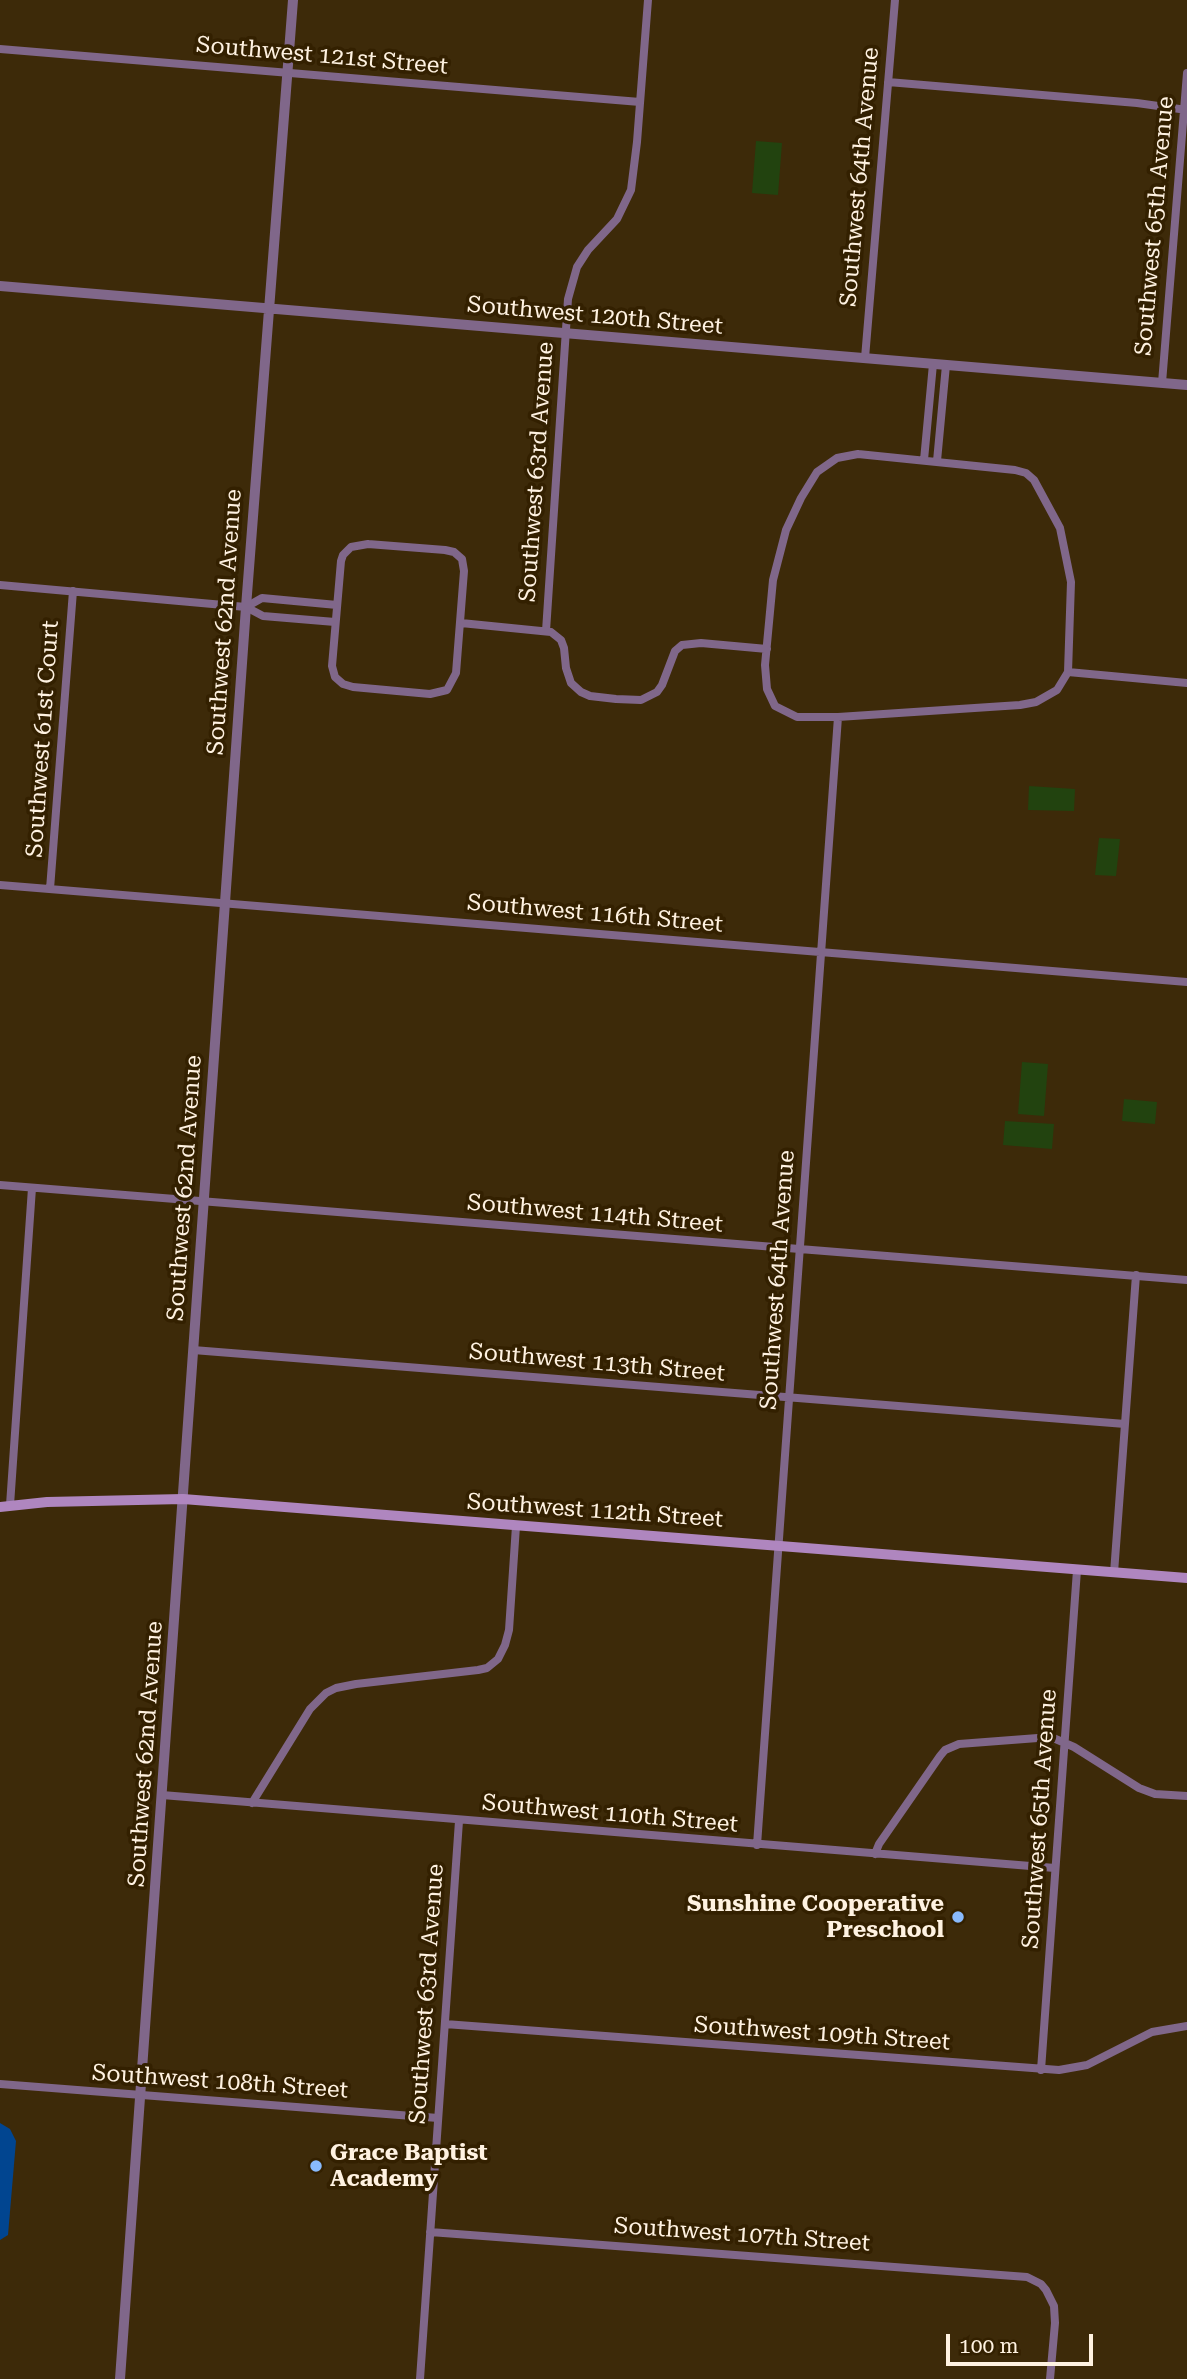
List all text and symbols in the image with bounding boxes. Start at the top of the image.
street label: Southwest 121st Street [195,31,449,81]
street label: Southwest 64th Avenue [835,46,885,308]
street label: Southwest 65th Avenue [1130,95,1180,357]
street label: Southwest 120th Street [466,291,724,341]
street label: Southwest 63rd Avenue [514,341,560,603]
street label: Southwest 62nd Avenue [202,488,248,756]
street label: Southwest 61st Court [21,620,65,858]
street label: Southwest 116th Street [466,889,724,939]
street label: Southwest 62nd Avenue [162,1054,208,1322]
street label: Southwest 64th Avenue [755,1149,801,1411]
street label: Southwest 114th Street [466,1189,724,1239]
street label: Southwest 113th Street [468,1338,726,1388]
street label: Southwest 112th Street [466,1488,724,1534]
street label: Southwest 62nd Avenue [123,1620,169,1888]
street label: Southwest 65th Avenue [1017,1688,1063,1950]
street label: Southwest 110th Street [481,1789,739,1839]
street label: Southwest 63rd Avenue [404,1863,450,2125]
place label: Sunshine Cooperative Preschool [687,1890,944,1944]
marker: Sunshine Cooperative Preschool [950,1909,966,1925]
street label: Southwest 109th Street [693,2011,951,2057]
street label: Southwest 108th Street [91,2059,349,2105]
place label: Grace Baptist Academy [330,2139,488,2193]
marker: Grace Baptist Academy [308,2158,324,2174]
street label: Southwest 107th Street [613,2212,871,2258]
scale bar [949,2320,1096,2364]
text: 100 m [959,2334,1019,2358]

